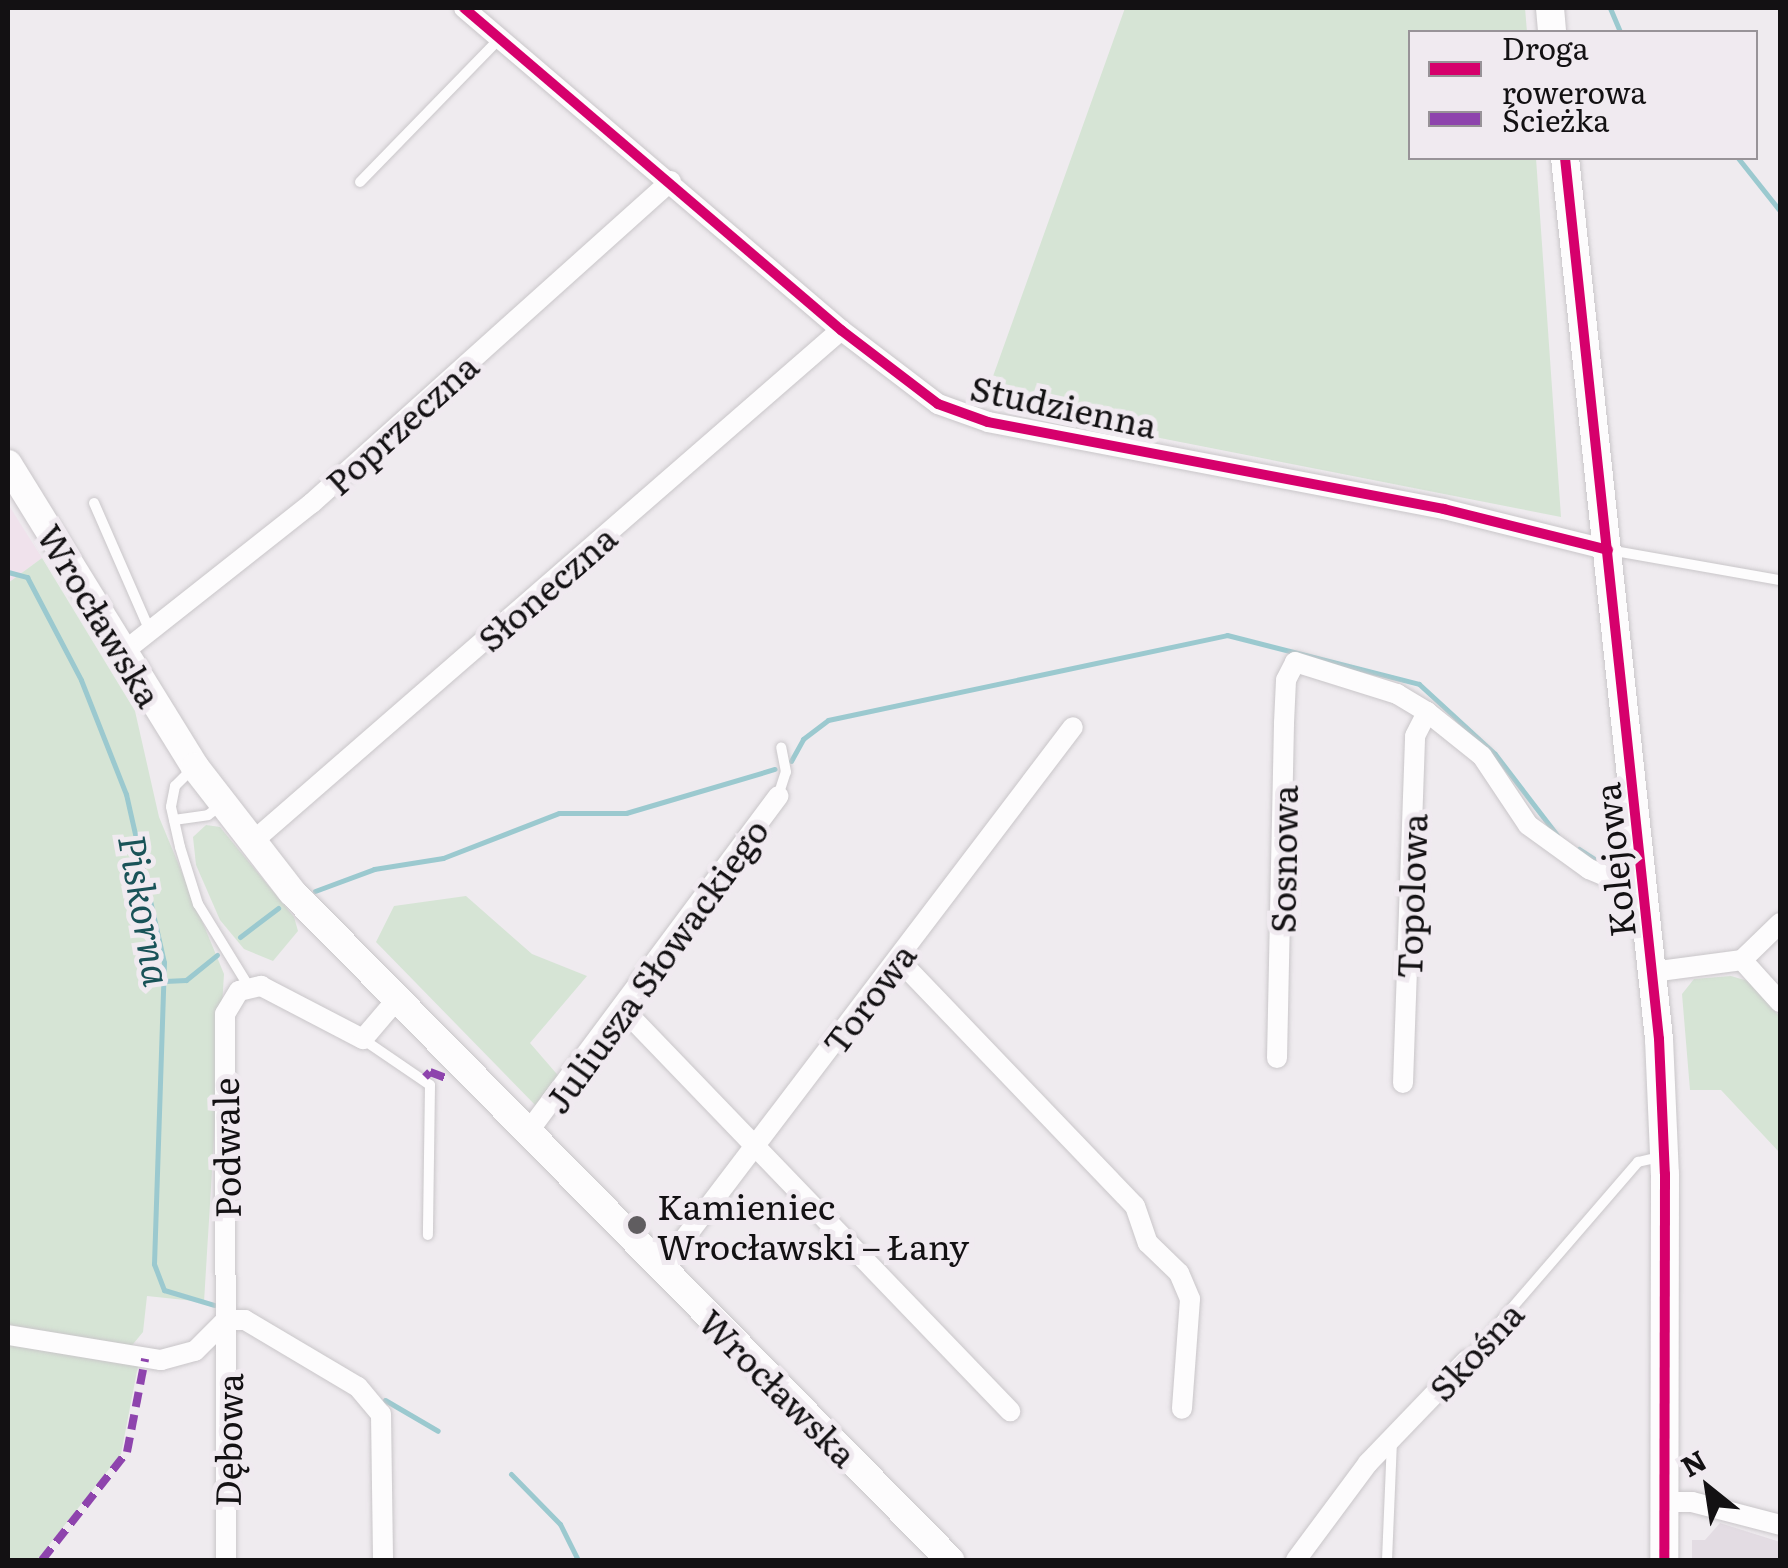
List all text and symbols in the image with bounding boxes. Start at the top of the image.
text: Droga rowerowa [1502,25,1646,113]
legend [1408,30,1758,160]
text: Ścieżka [1502,97,1609,141]
street label: Poprzeczna [316,344,486,502]
street label: Studzienna [967,365,1161,445]
street label: Słoneczna [468,515,624,659]
street label: Wrocławska [30,516,172,714]
street label: Kolejowa [1584,781,1642,939]
street label: Sosnowa [1260,784,1304,934]
street label: Juliusza Słowackiego [534,810,776,1120]
street label: Topolowa [1386,813,1434,979]
water label: Piskorna [111,831,183,989]
street label: Torowa [813,934,923,1062]
street label: Podwale [203,1077,247,1219]
place label: Kamieniec Wrocławski – Łany [657,1184,969,1266]
marker: Kamieniec Wrocławski – Łany [626,1214,648,1236]
street label: Skośna [1419,1292,1531,1408]
street label: Wrocławska [691,1299,867,1475]
street label: Dębowa [205,1373,249,1507]
north arrow [1658,1438,1758,1538]
text: N [1672,1438,1714,1486]

